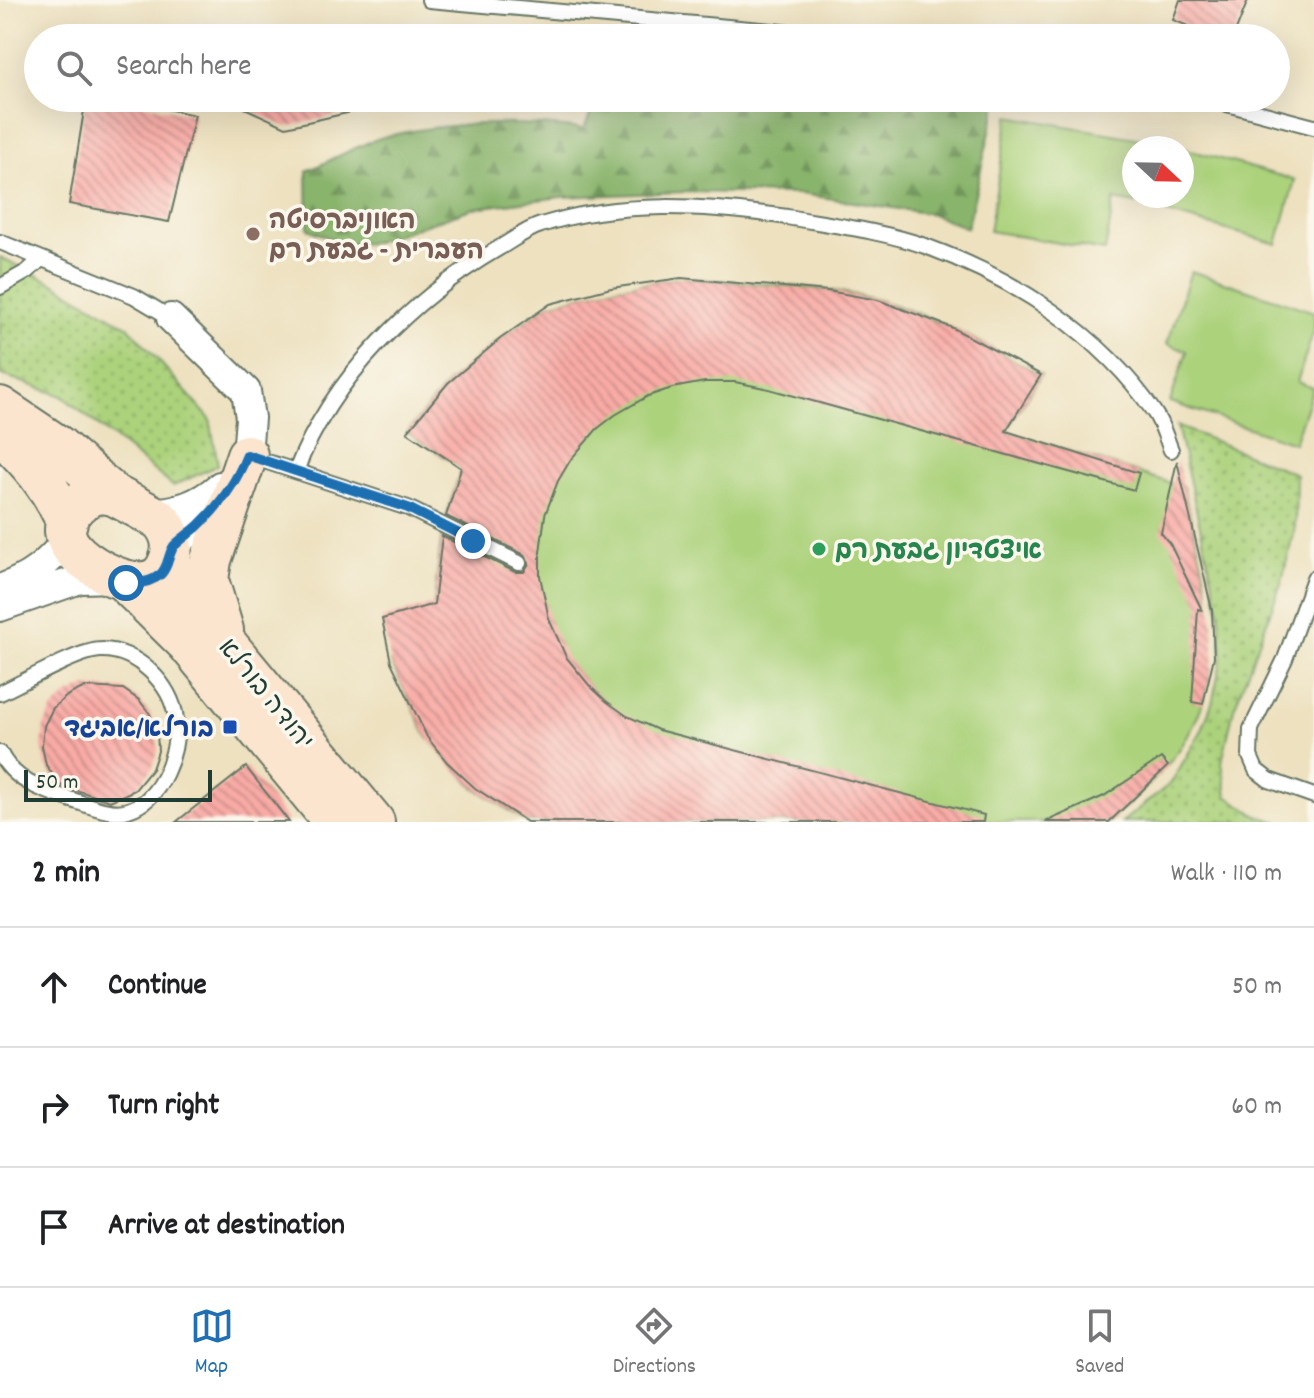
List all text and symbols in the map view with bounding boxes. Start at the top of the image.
search box [24,24,1290,112]
icon: search [52,46,96,90]
text: Search here [116,47,252,90]
north arrow [1122,136,1194,208]
place label: האוניברסיטה העברית - גבעת רם [269,204,484,271]
marker: האוניברסיטה העברית - גבעת רם [244,225,262,243]
route end [455,523,491,559]
place label: איצטדיון גבעת רם [835,534,1042,571]
marker: איצטדיון גבעת רם [810,540,828,558]
route start [108,565,144,601]
street label: יהודה בורלא [208,631,321,759]
place label: בורלא/אביגד [64,712,214,749]
marker: בורלא/אביגד [221,718,239,736]
scale bar [24,766,212,802]
text: 50 m [36,768,78,799]
text: 2 min [32,850,100,899]
text: Walk · 110 m [1171,856,1282,893]
icon: ahead [32,965,76,1009]
text: Continue [108,966,207,1009]
text: 50 m [1232,969,1282,1006]
icon: right [32,1085,76,1129]
text: Turn right [108,1086,219,1129]
text: 60 m [1231,1089,1282,1126]
icon: arrive [32,1205,76,1249]
text: Arrive at destination [108,1206,345,1249]
tab: Map [190,1304,234,1383]
tab: Directions [613,1304,696,1383]
tab: Saved [1075,1304,1124,1383]

